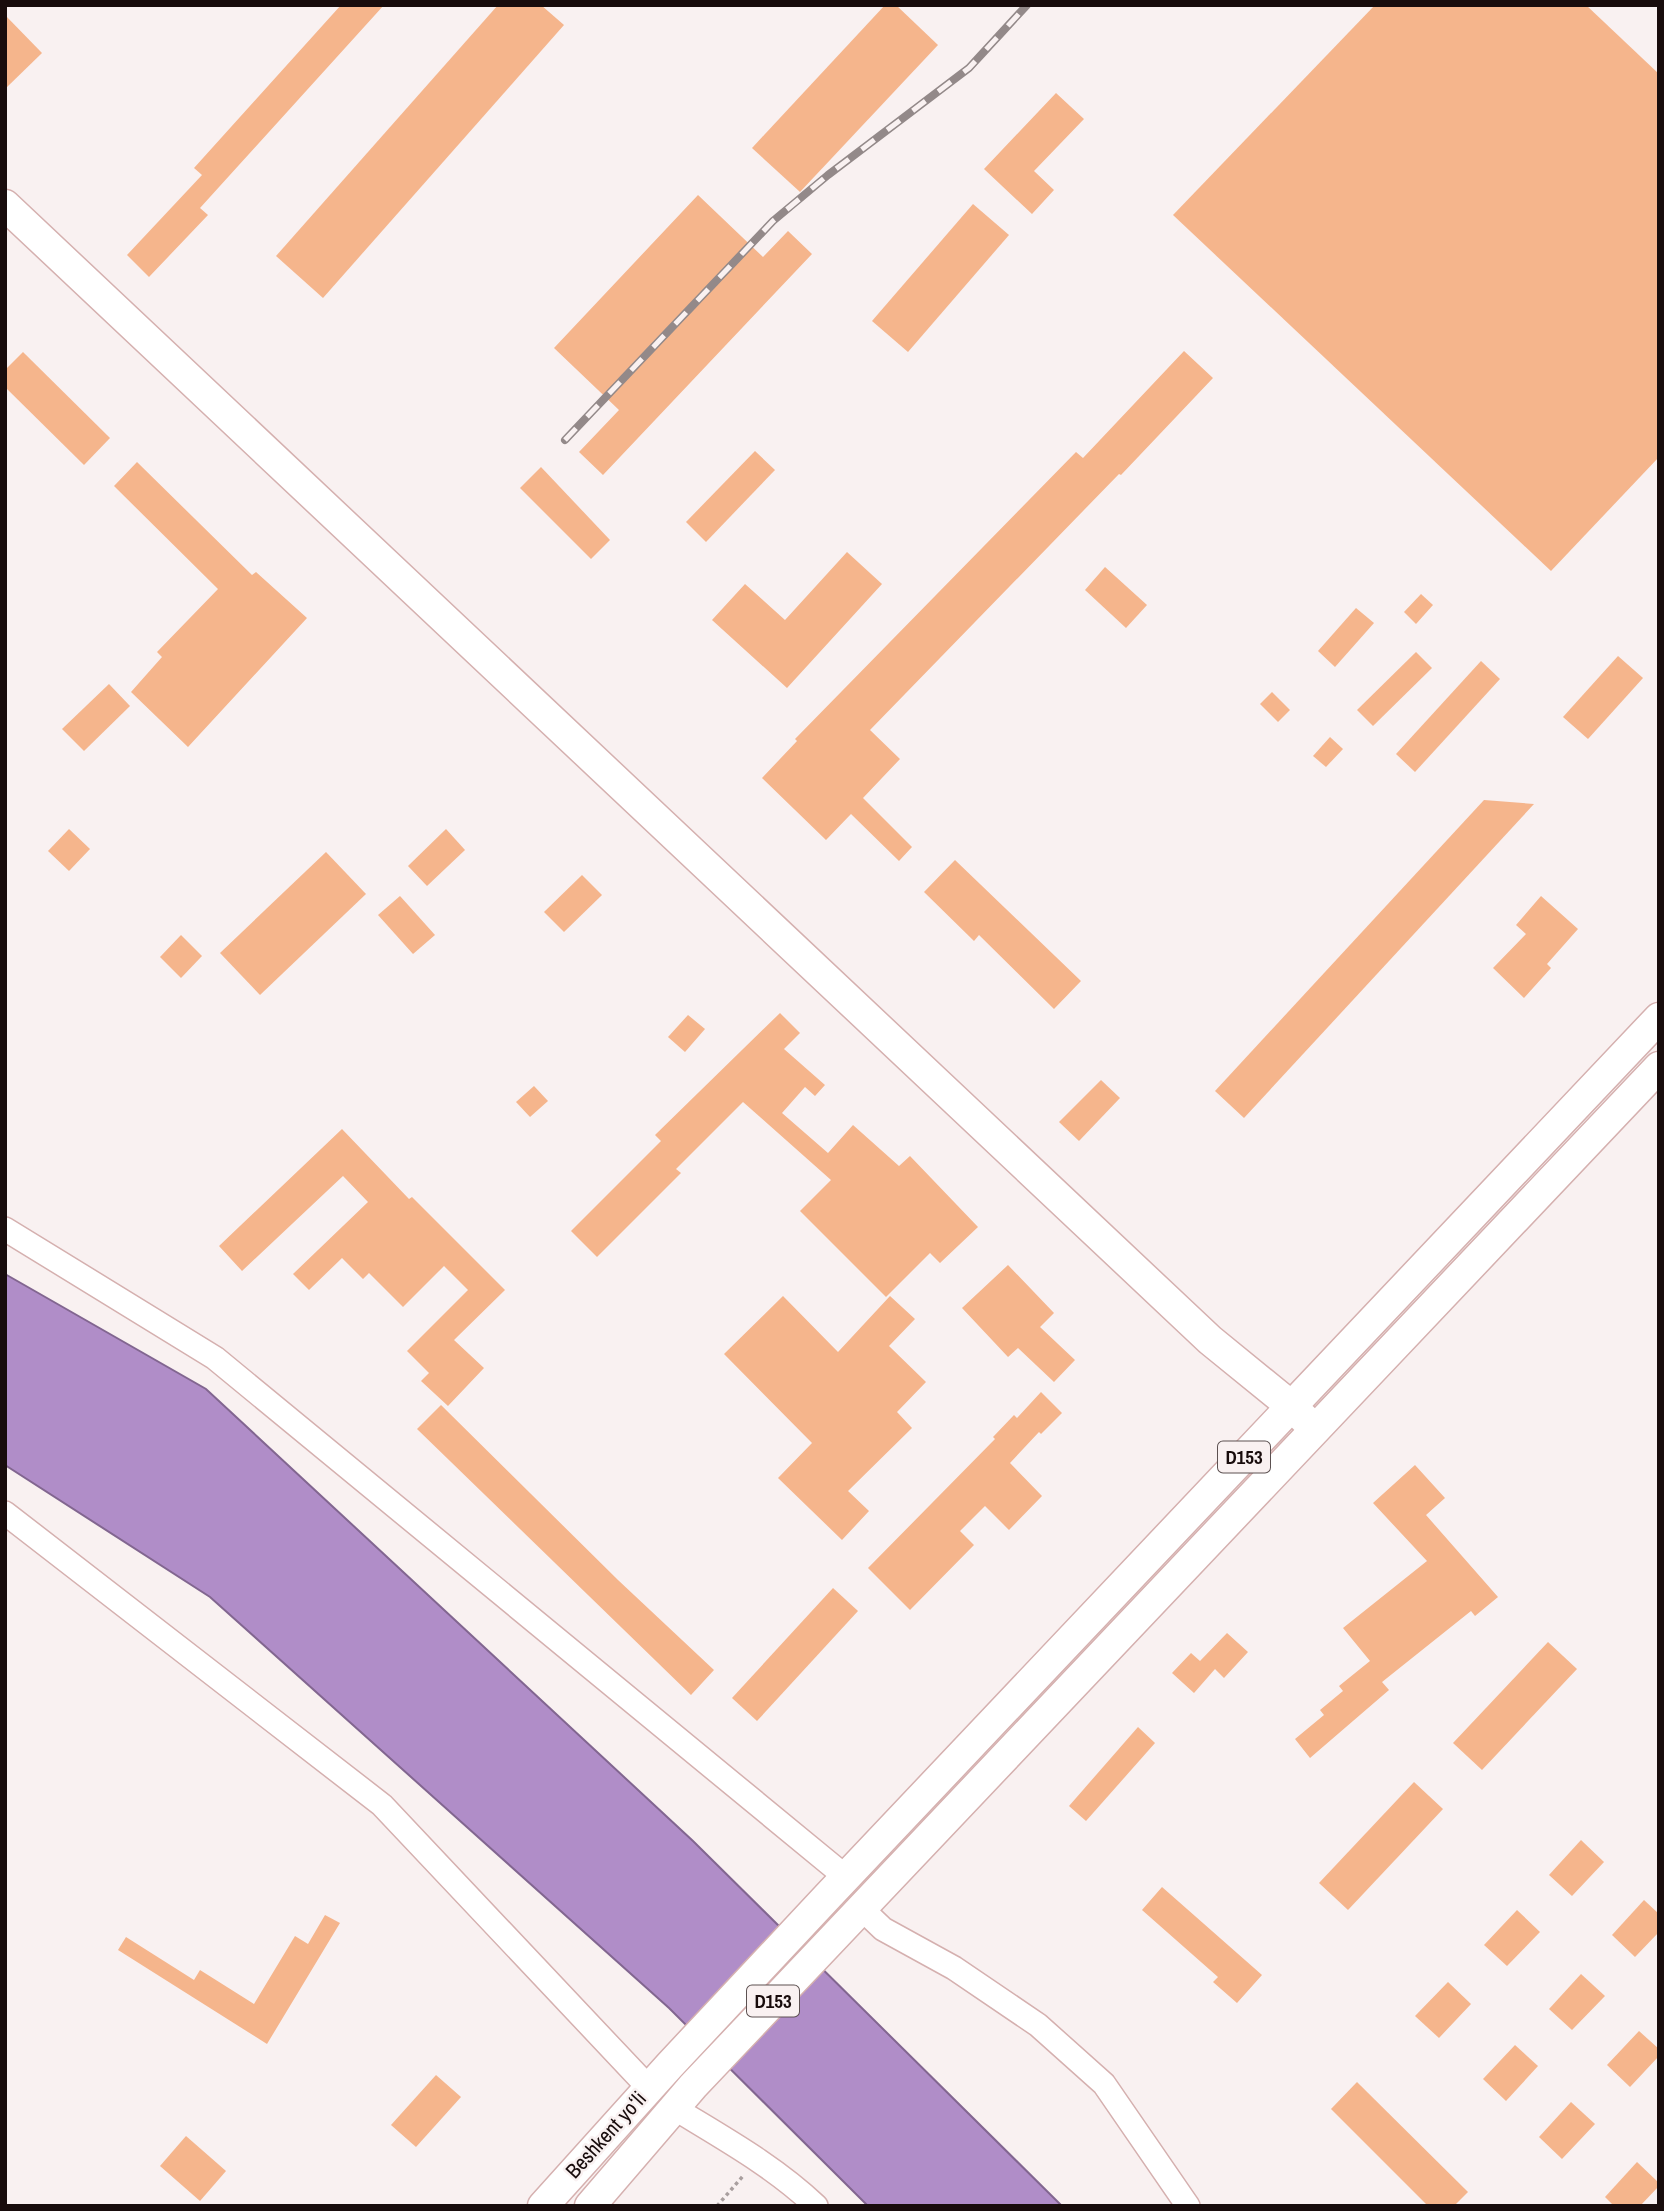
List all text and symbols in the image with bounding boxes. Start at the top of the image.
road number: D153 [1218,1442,1270,1472]
road number: D153 [747,1985,799,2016]
street label: Beshkent yoʻli [559,2085,653,2185]

